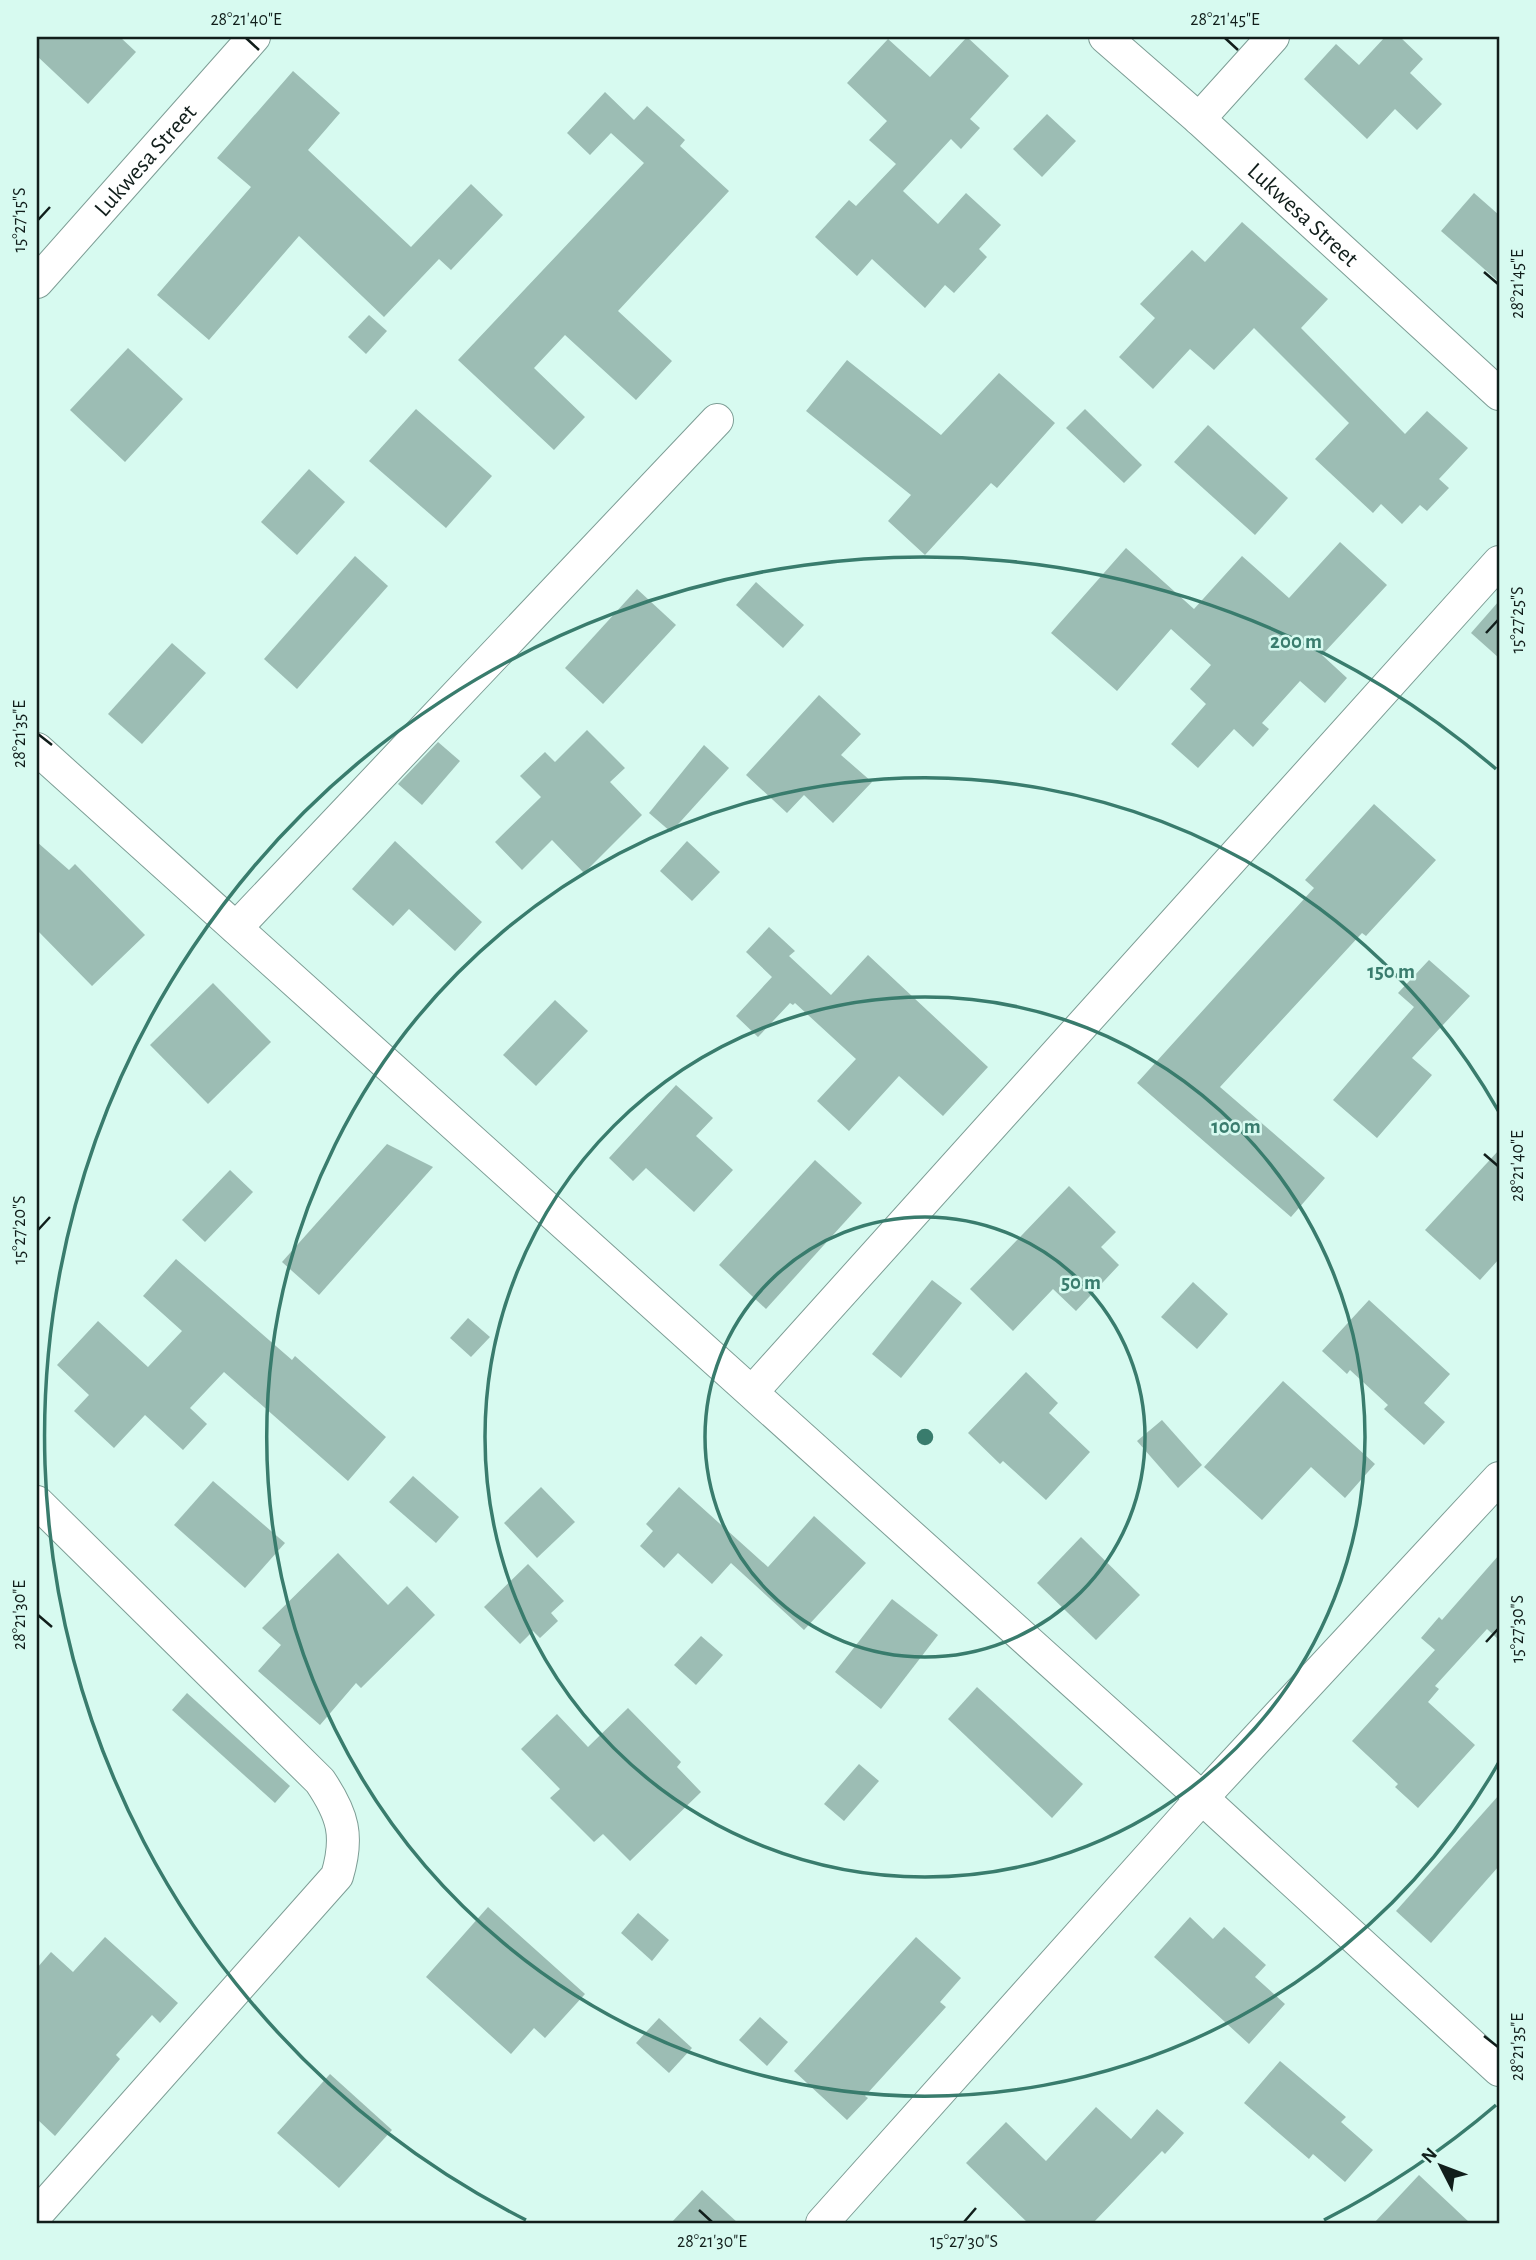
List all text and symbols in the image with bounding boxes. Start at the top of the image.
text: 28°21'40"E [210,11,282,29]
text: 28°21'45"E [1190,11,1260,29]
street label: Lukwesa Street [90,100,202,221]
street label: Lukwesa Street [1243,159,1363,272]
text: 15°27'15"S [11,188,29,252]
text: 28°21'45"E [1509,249,1527,319]
text: 15°27'25"S [1509,587,1527,653]
text: 200 m [1270,631,1322,652]
text: 28°21'35"E [11,700,29,768]
text: 150 m [1367,961,1415,982]
text: 100 m [1211,1116,1261,1137]
text: 28°21'40"E [1509,1130,1527,1202]
text: 15°27'20"S [11,1196,29,1264]
text: 50 m [1061,1272,1101,1293]
centre of rings [913,1425,937,1449]
text: 28°21'30"E [11,1580,29,1650]
text: 15°27'30"S [1509,1595,1527,1663]
text: 28°21'35"E [1509,2013,1527,2081]
north arrow [1406,2130,1476,2200]
text: N [1418,2144,1441,2167]
text: 28°21'30"E [677,2233,747,2251]
text: 15°27'30"S [930,2233,998,2251]

